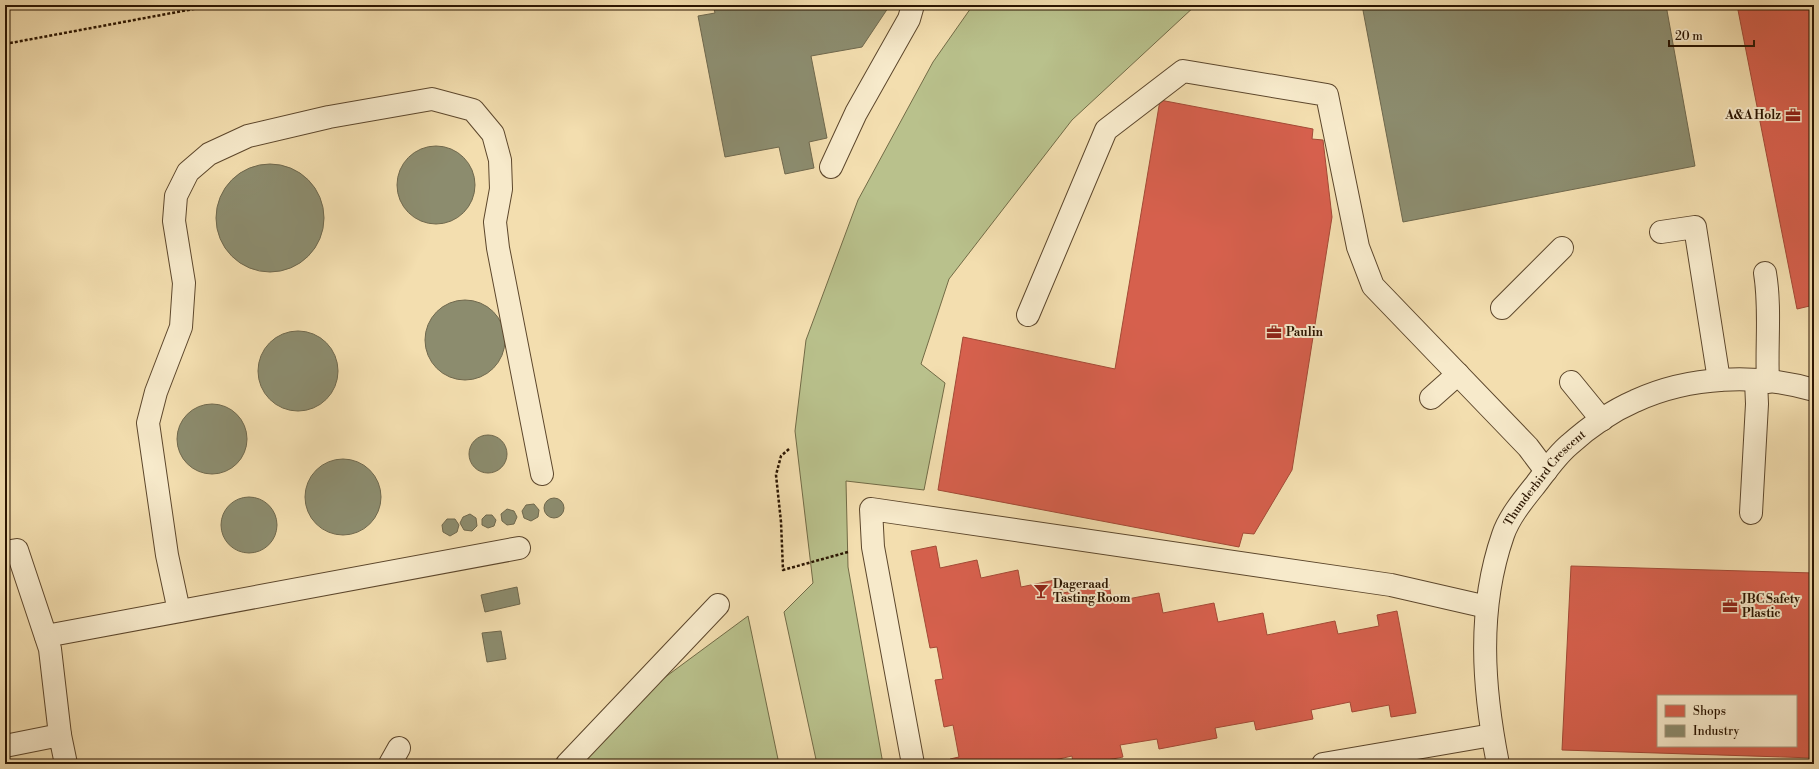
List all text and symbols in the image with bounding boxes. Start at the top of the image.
scale bar [1669,22,1754,48]
text: 20 m [1675,29,1703,44]
office icon: A&A Holz [1784,106,1802,124]
place label: A&A Holz [1724,108,1781,123]
office icon: Paulin [1265,323,1283,341]
place label: Paulin [1286,325,1323,340]
street label: Thunderbird Crescent [1501,426,1589,529]
place label: Dageraad Tasting Room [1053,577,1131,606]
bar icon: Dageraad Tasting Room [1032,582,1050,600]
place label: JBC Safety Plastic [1740,592,1801,621]
office icon: JBC Safety Plastic [1721,597,1739,615]
legend [1657,695,1797,747]
text: Shops [1693,704,1726,719]
text: Industry [1693,724,1740,739]

